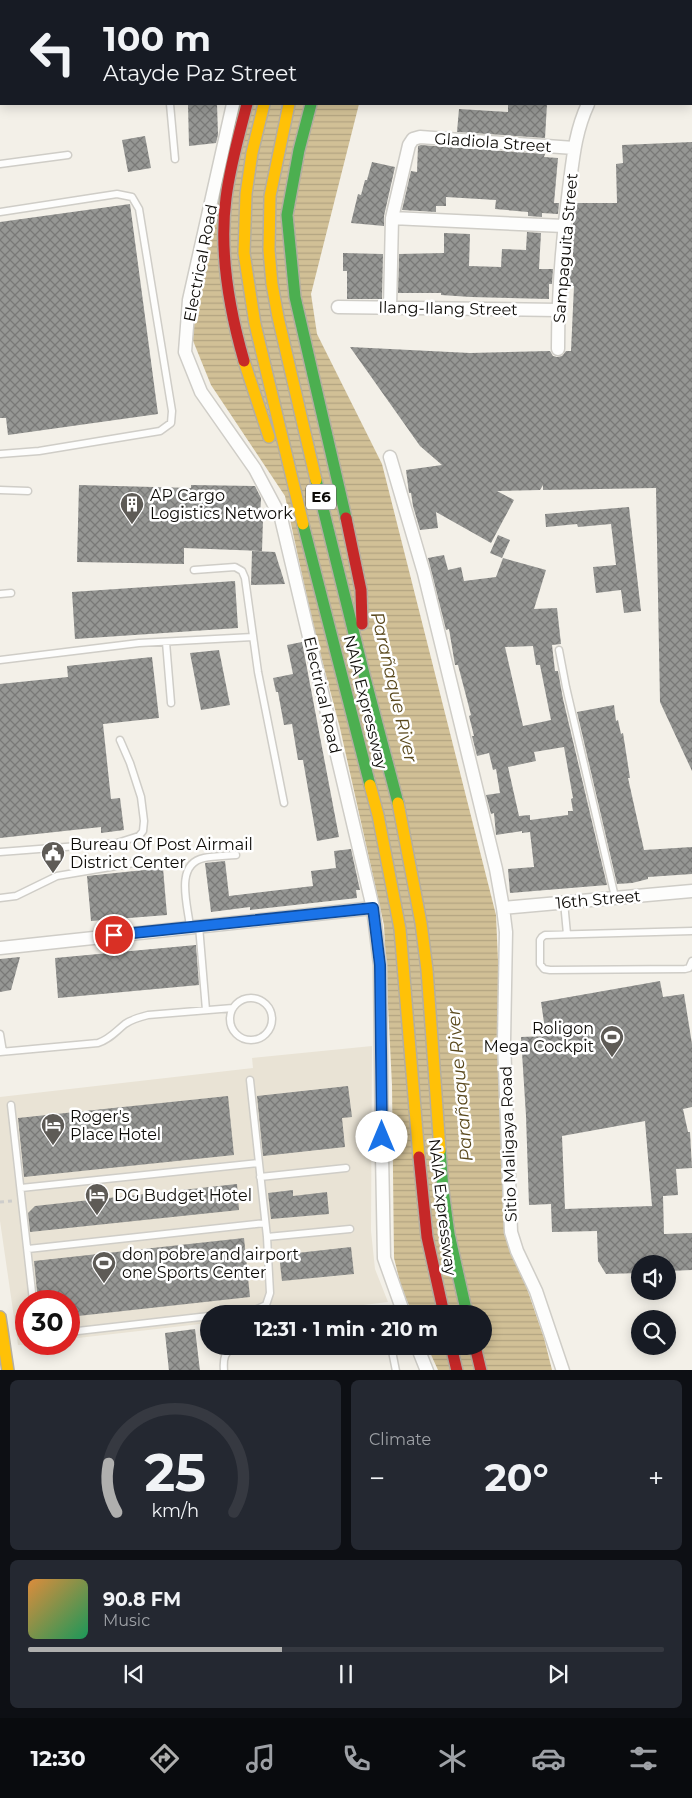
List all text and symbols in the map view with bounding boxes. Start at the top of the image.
text: 100 m [103,17,211,60]
icon: left [20,20,85,85]
text: Atayde Paz Street [103,60,297,87]
street label: Gladiola Street [434,129,553,156]
street label: Sampaguita Street [549,172,582,324]
street label: Electrical Road [180,203,221,324]
street label: Ilang-Ilang Street [378,298,518,319]
road number: E6 [306,484,336,510]
place label: AP Cargo Logistics Network [150,486,293,523]
building icon: AP Cargo Logistics Network [119,491,145,525]
water label: Parañaque River [366,610,422,765]
street label: NAIA Expressway [340,633,391,772]
street label: Electrical Road [300,635,345,756]
place label: Bureau Of Post Airmail District Center [70,835,253,872]
public building icon: Bureau Of Post Airmail District Center [40,840,66,874]
street label: 16th Street [555,886,642,913]
pin [93,914,135,956]
icon: arrive [100,921,128,949]
water label: Parañaque River [442,1007,478,1163]
place label: Roligon Mega Cockpit [484,1019,594,1056]
sports icon: Roligon Mega Cockpit [599,1024,625,1058]
street label: Sitio Maligaya Road [496,1066,521,1222]
place label: Roger's Place Hotel [70,1107,161,1144]
position arrow [355,1110,407,1162]
hotel icon: Roger's Place Hotel [40,1112,66,1146]
street label: NAIA Expressway [425,1138,460,1277]
hotel icon: DG Budget Hotel [84,1182,110,1216]
place label: DG Budget Hotel [114,1186,252,1205]
place label: don pobre and airport one Sports Center [122,1245,300,1282]
sports icon: don pobre and airport one Sports Center [91,1250,117,1284]
map controls [631,1255,676,1355]
button: sound [631,1255,676,1300]
speed limit sign: 30 [15,1290,80,1355]
button: search [631,1310,676,1355]
text: 12:31 · 1 min · 210 m [254,1318,438,1341]
text: Climate [369,1430,431,1449]
text: 25 [145,1441,206,1504]
text: 20° [484,1454,549,1501]
text: − [369,1461,385,1495]
text: + [648,1461,664,1495]
text: km/h [152,1500,199,1521]
text: 90.8 FM [103,1588,181,1611]
text: Music [103,1611,150,1630]
icon: previous [120,1660,148,1688]
icon: pause [332,1660,360,1688]
icon: next [544,1660,572,1688]
icon: directions [147,1741,182,1776]
icon: music [243,1741,278,1776]
icon: phone [339,1741,374,1776]
icon: climate [435,1741,470,1776]
icon: car [531,1741,566,1776]
icon: filters [626,1741,661,1776]
text: 12:30 [30,1745,86,1772]

